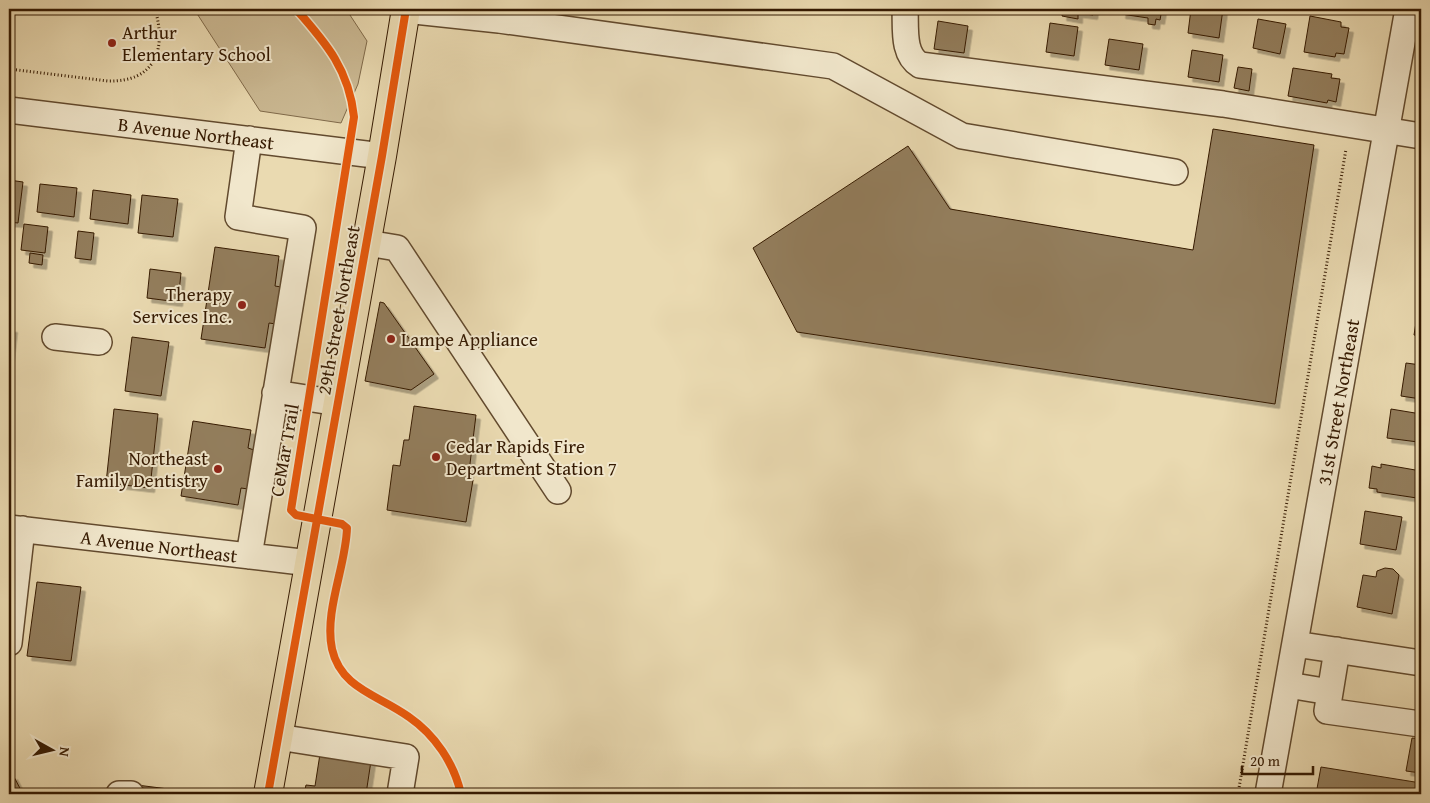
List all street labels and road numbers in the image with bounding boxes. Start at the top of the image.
street label: B Avenue Northeast [116,110,276,156]
street label: 29th Street Northeast [309,223,367,397]
street label: 31st Street Northeast [1310,316,1366,487]
street label: CeMar Trail [262,401,306,499]
street label: A Avenue Northeast [79,522,239,570]

